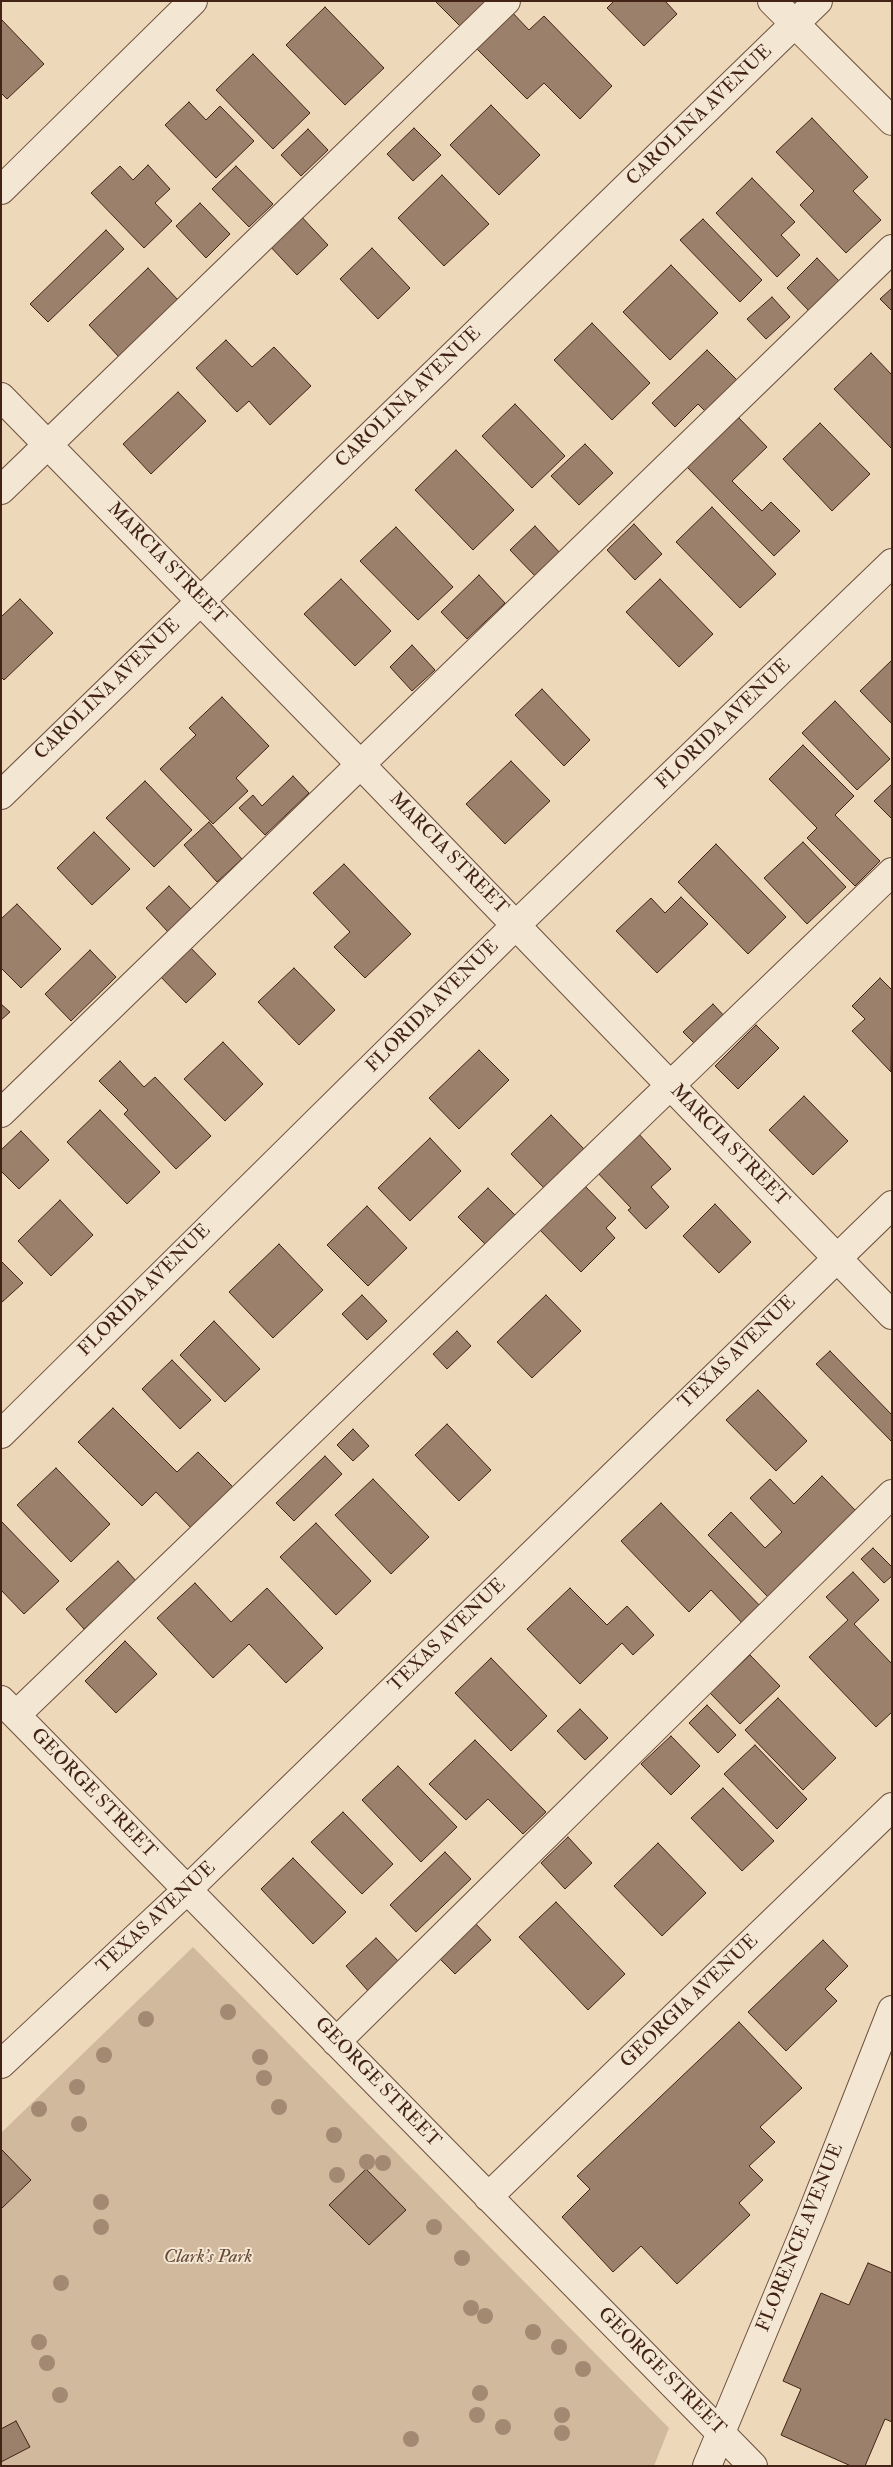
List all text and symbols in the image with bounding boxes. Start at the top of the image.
street label: CAROLINA AVENUE [623,41,777,191]
street label: CAROLINA AVENUE [332,323,486,473]
street label: MARCIA STREET [102,498,230,630]
street label: CAROLINA AVENUE [31,615,185,765]
street label: FLORIDA AVENUE [652,655,796,795]
street label: MARCIA STREET [384,788,512,920]
street label: FLORIDA AVENUE [362,936,504,1078]
street label: MARCIA STREET [665,1080,793,1212]
street label: FLORIDA AVENUE [74,1220,216,1362]
street label: TEXAS AVENUE [675,1291,801,1415]
street label: TEXAS AVENUE [385,1574,511,1698]
street label: GEORGE STREET [25,1724,161,1864]
street label: TEXAS AVENUE [93,1857,221,1979]
street label: GEORGIA AVENUE [616,1930,764,2074]
street label: GEORGE STREET [309,2013,445,2153]
street label: FLORENCE AVENUE [753,2140,849,2336]
park label: Clark's Park [164,2247,252,2269]
street label: GEORGE STREET [592,2303,730,2441]

